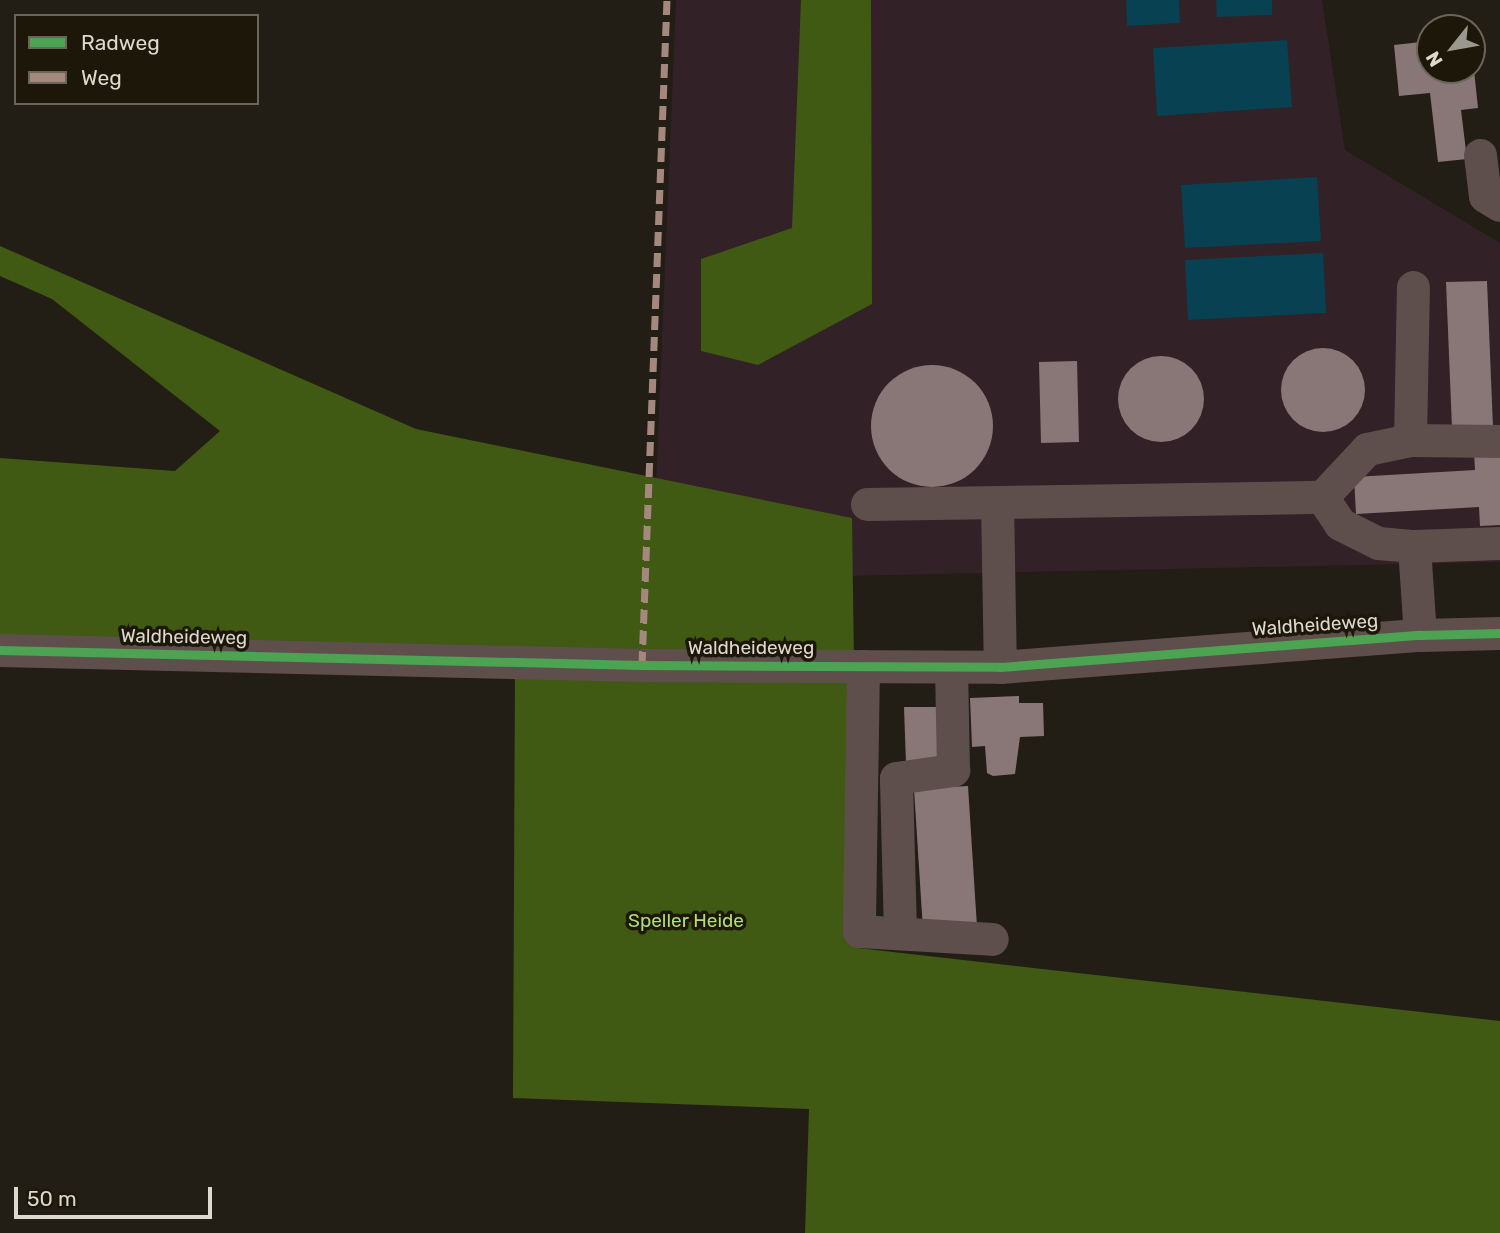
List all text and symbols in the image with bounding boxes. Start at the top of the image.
legend [14,14,259,105]
north arrow [1416,14,1486,84]
text: Radweg [81,30,160,55]
text: N [1421,47,1448,71]
text: Weg [81,65,122,90]
street label: Waldheideweg [1251,609,1379,641]
street label: Waldheideweg [120,624,248,650]
street label: Waldheideweg [688,637,814,659]
park label: Speller Heide [628,910,744,932]
scale bar [18,1174,215,1218]
text: 50 m [27,1186,77,1211]

